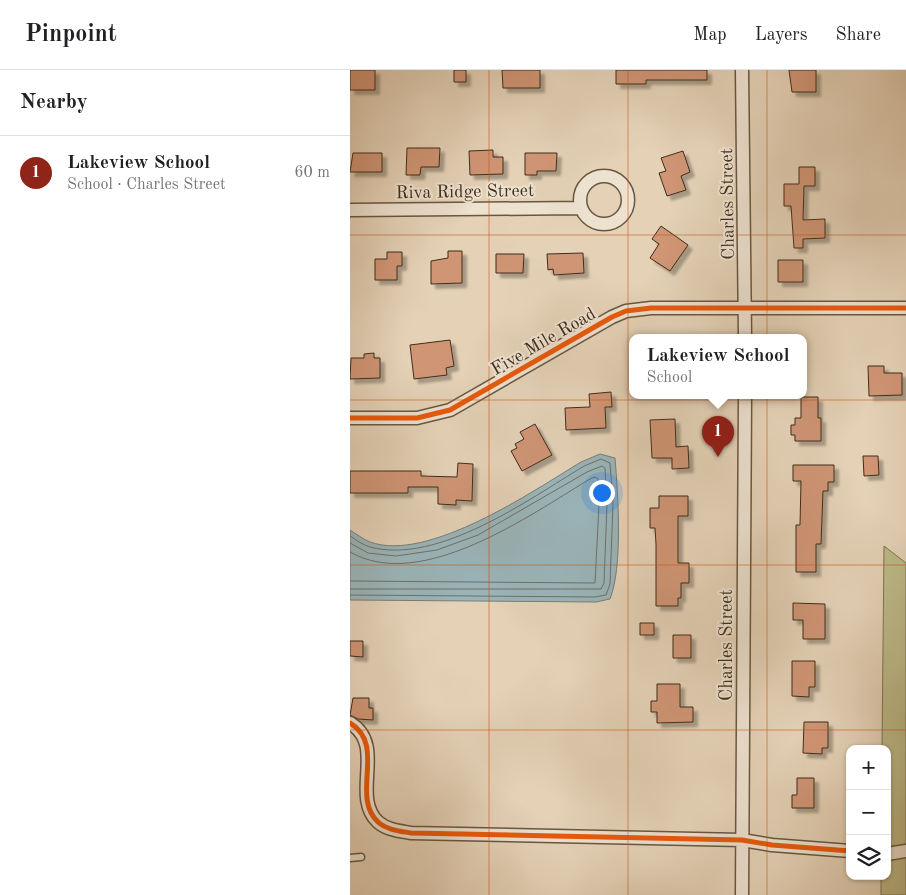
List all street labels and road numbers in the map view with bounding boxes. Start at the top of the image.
street label: Charles Street [718,148,738,260]
street label: Riva Ridge Street [396,182,534,202]
street label: Five Mile Road [488,305,599,379]
street label: Charles Street [718,589,736,701]

